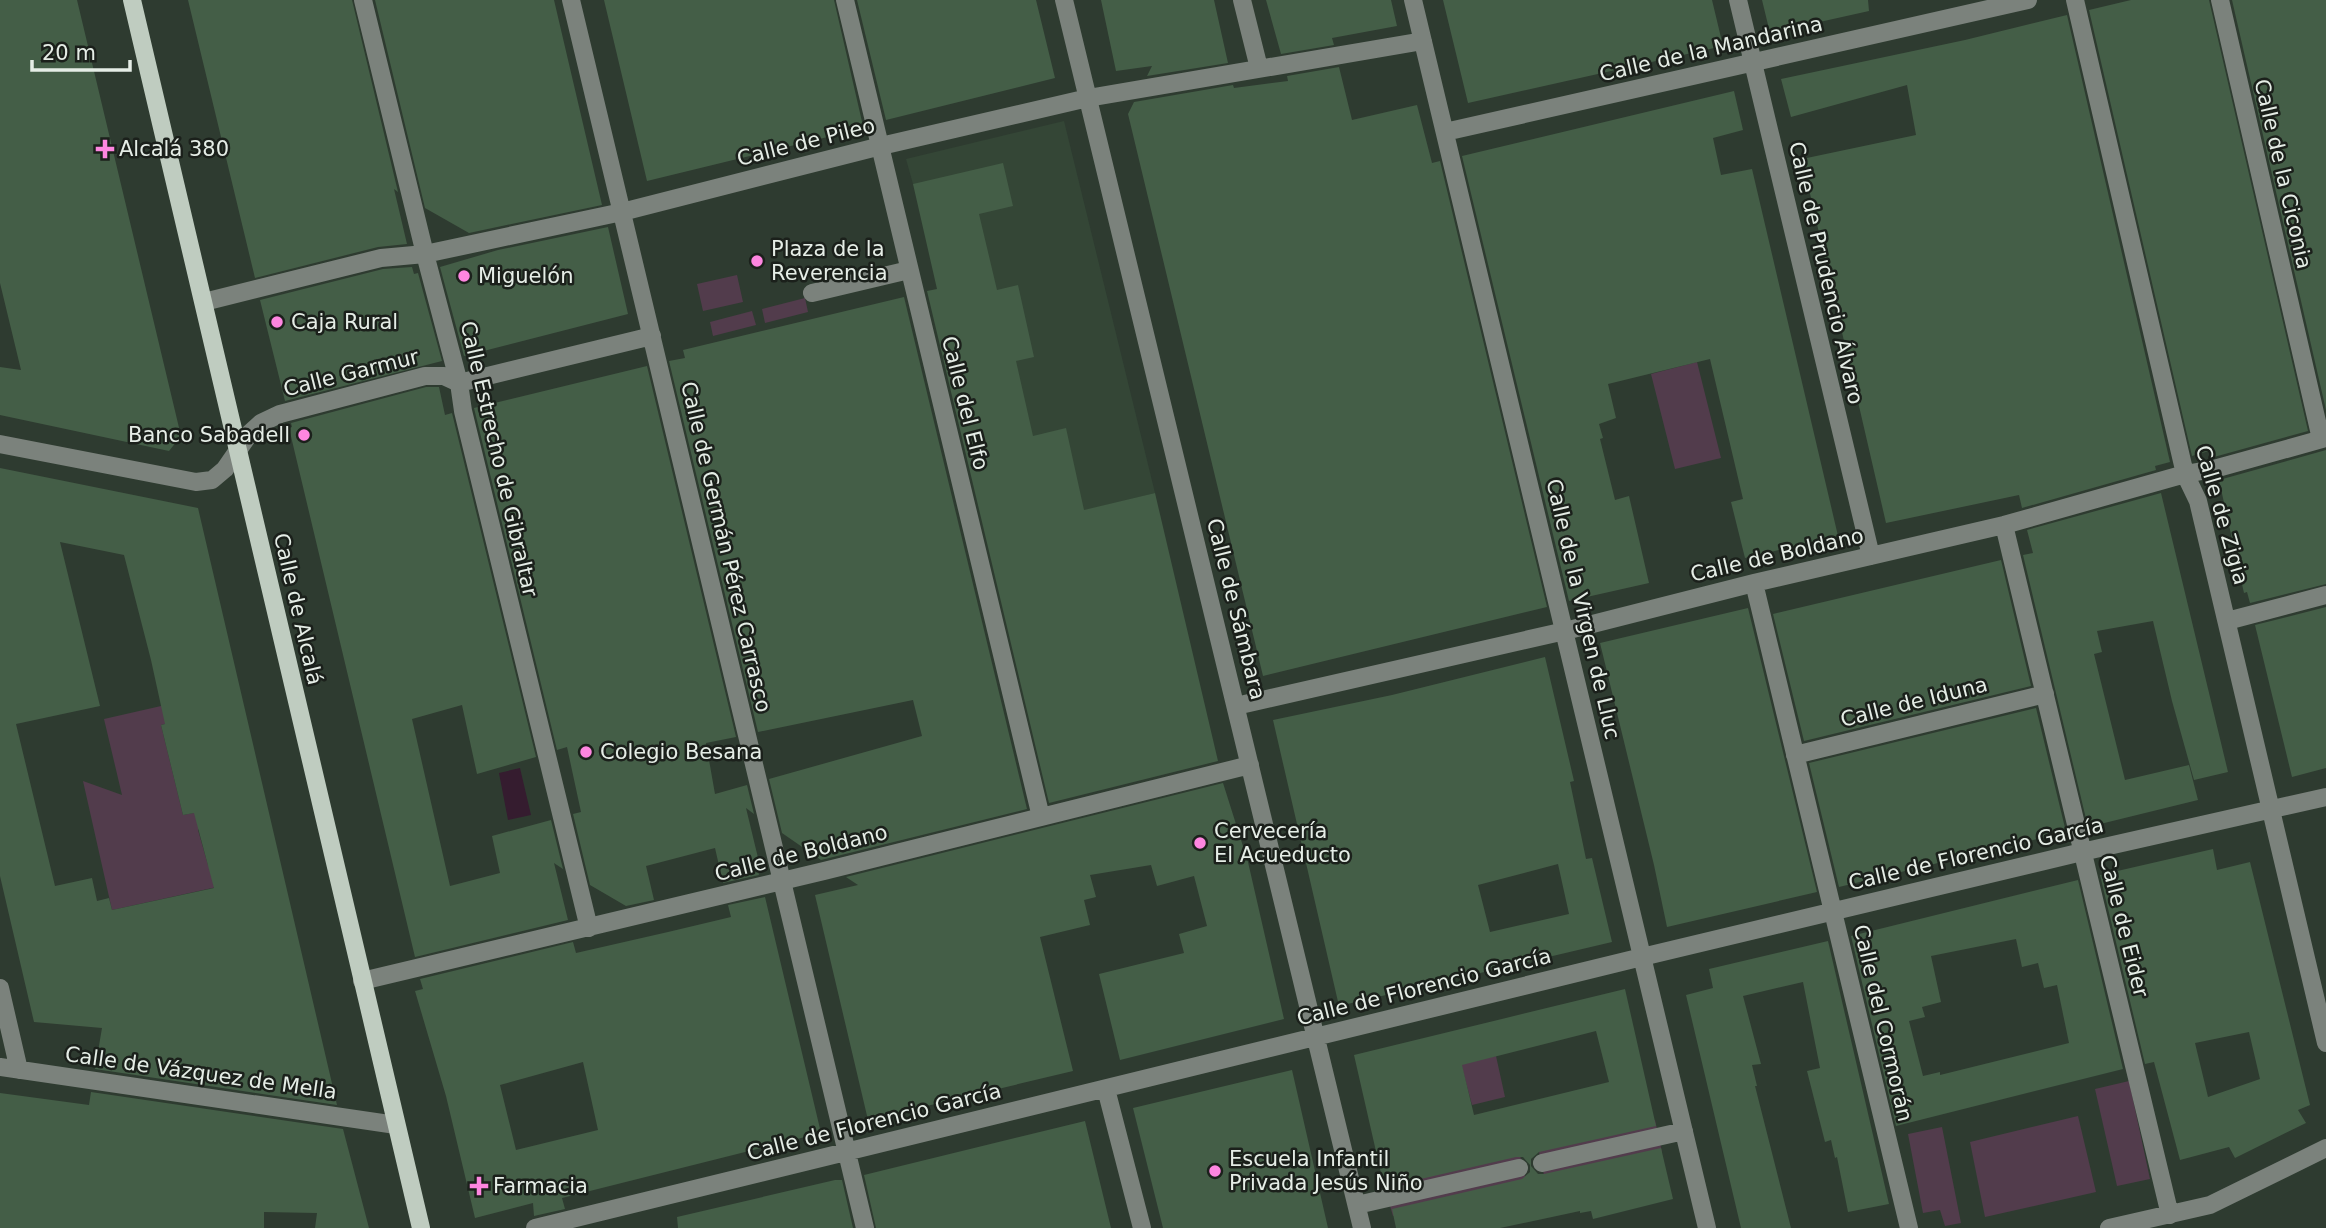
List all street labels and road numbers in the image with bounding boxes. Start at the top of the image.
street label: Calle de la Mandarina [1597,12,1825,86]
street label: Calle de la Ciconia [2249,77,2317,271]
street label: Calle de Pileo [735,113,877,171]
street label: Calle de Prudencio Álvaro [1784,139,1869,407]
street label: Calle Estrecho de Gibraltar [456,319,543,600]
street label: Calle del Elfo [937,334,993,472]
street label: Calle Garmur [281,345,421,401]
street label: Calle de Germán Pérez Carrasco [676,379,776,715]
street label: Calle de Zigia [2191,442,2253,588]
street label: Calle de la Virgen de Lluc [1541,476,1625,742]
street label: Calle de Sámbara [1202,516,1270,702]
street label: Calle de Boldano [1688,523,1866,587]
street label: Calle de Alcalá [269,531,327,687]
street label: Calle de Iduna [1838,672,1990,732]
street label: Calle de Florencio García [1846,813,2106,895]
street label: Calle de Boldano [712,820,890,886]
street label: Calle de Eider [2095,852,2153,1000]
street label: Calle del Cormorán [1849,922,1917,1124]
street label: Calle de Florencio García [1294,944,1554,1030]
street label: Calle de Vázquez de Mella [64,1042,338,1104]
street label: Calle de Florencio García [744,1079,1004,1165]

